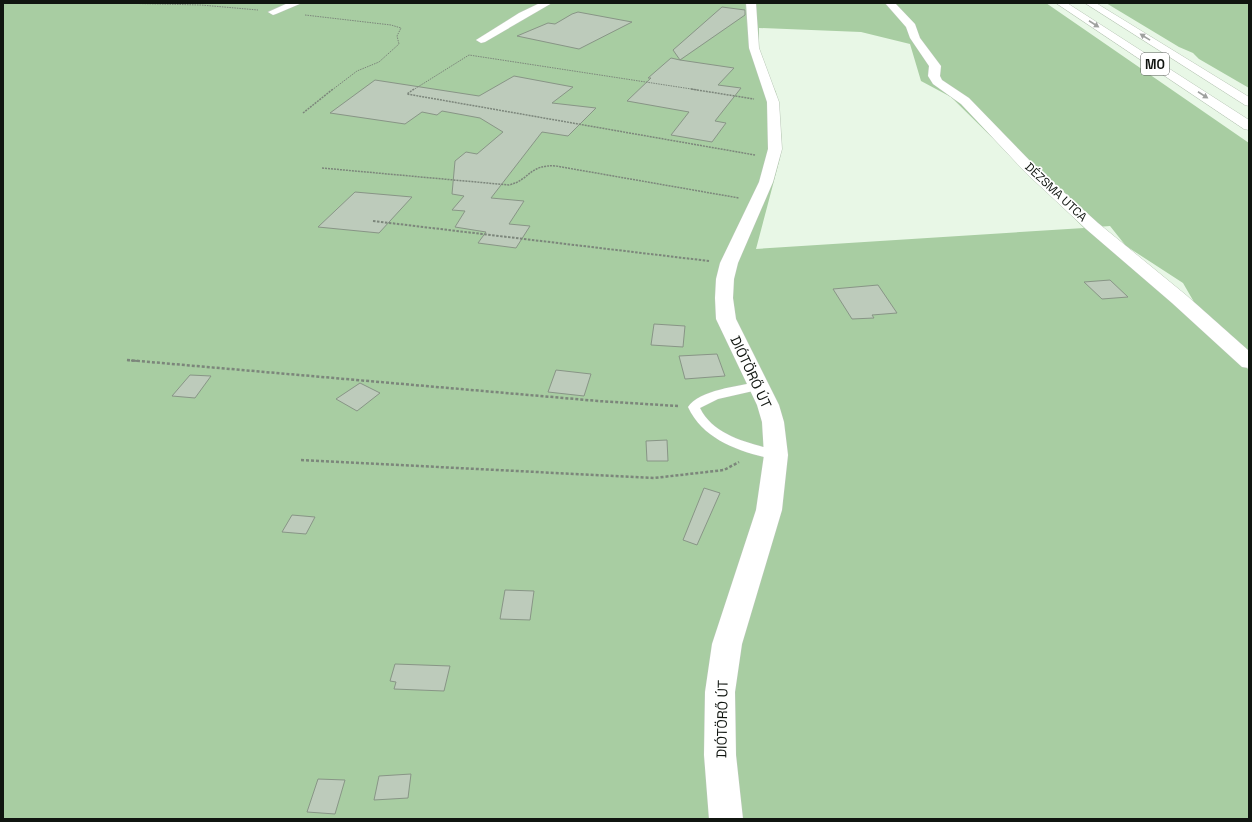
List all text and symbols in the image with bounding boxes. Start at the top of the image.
one-way arrow [1089,20,1099,28]
one-way arrow [1139,34,1151,41]
road number: M0 [1141,53,1169,75]
one-way arrow [1197,92,1208,99]
street label: DÉZSMA UTCA [1021,159,1091,225]
street label: DIÓTÖRŐ ÚT [726,333,776,411]
street label: DIÓTÖRŐ ÚT [712,680,732,758]

